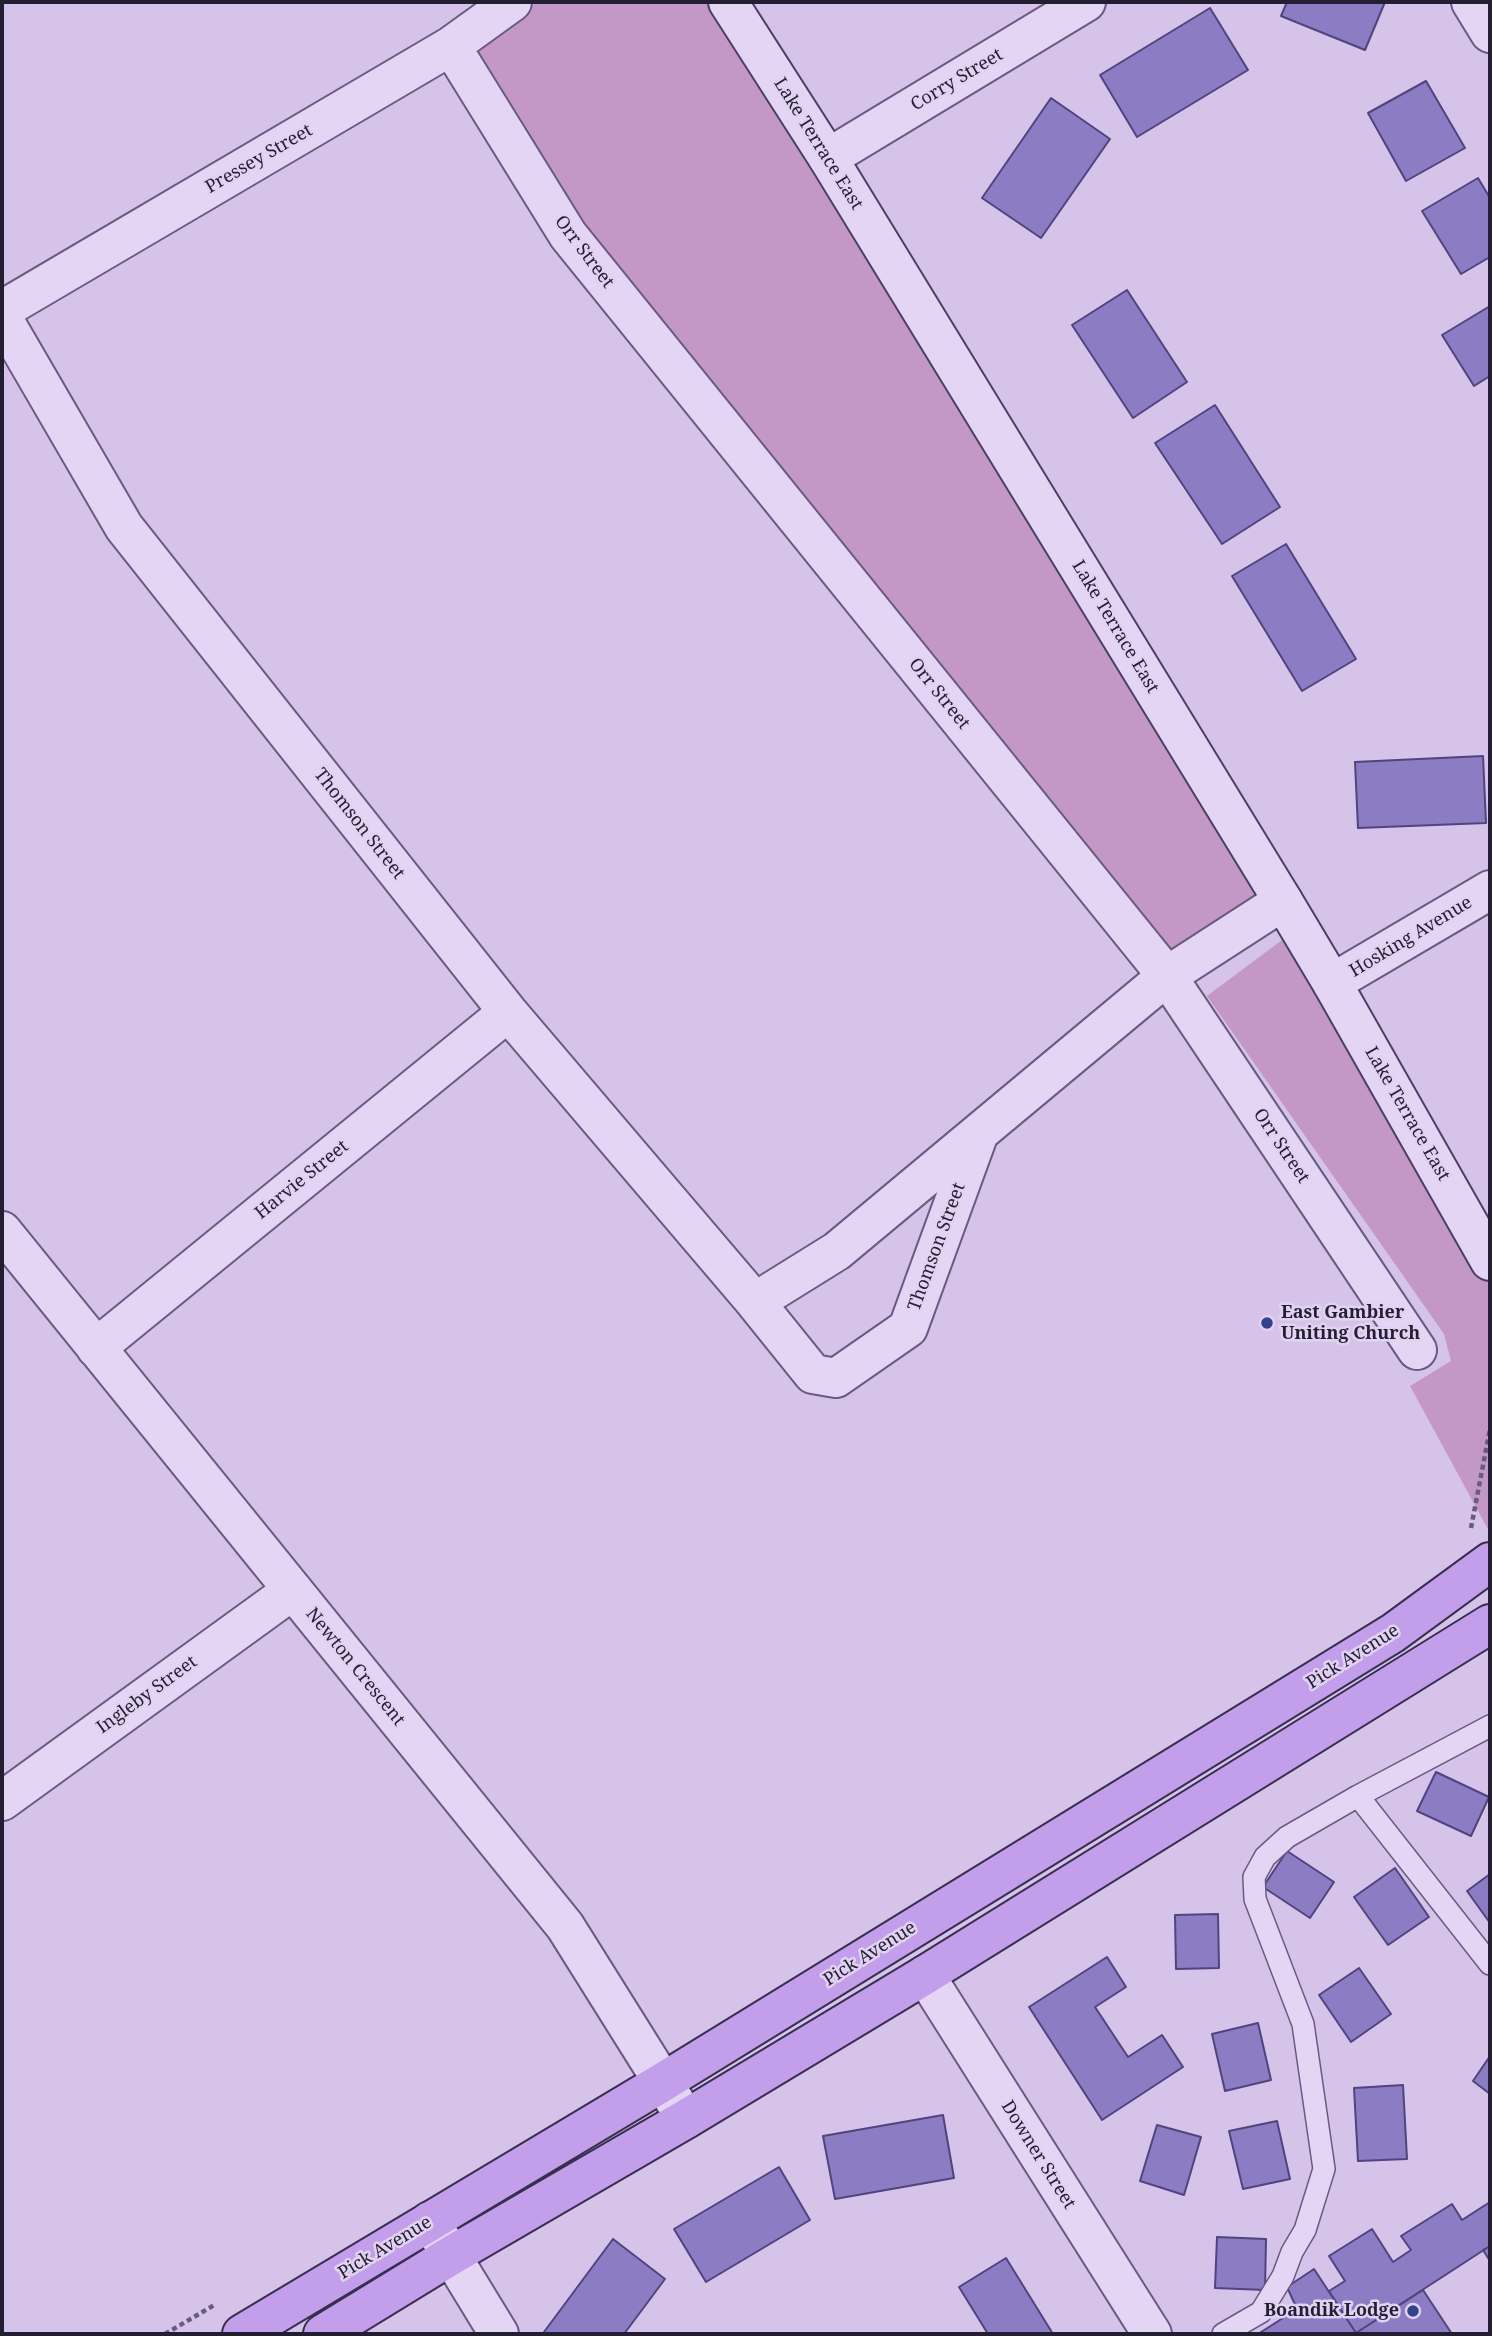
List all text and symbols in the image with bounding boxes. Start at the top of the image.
street label: Corry Street [907,44,1007,116]
street label: Lake Terrace East [769,74,867,214]
street label: Pressey Street [202,120,316,198]
street label: Orr Street [550,211,618,293]
street label: Lake Terrace East [1067,557,1163,697]
street label: Orr Street [904,654,974,734]
street label: Thomson Street [309,764,409,884]
street label: Hosking Avenue [1346,892,1476,982]
street label: Lake Terrace East [1360,1043,1454,1185]
street label: Orr Street [1248,1105,1314,1187]
street label: Harvie Street [251,1136,353,1224]
street label: Thomson Street [904,1180,970,1314]
place label: East Gambier Uniting Church [1281,1302,1420,1344]
marker: East Gambier Uniting Church [1259,1315,1275,1331]
street label: Newton Crescent [301,1604,409,1730]
street label: Pick Avenue [1303,1620,1403,1694]
street label: Ingleby Street [93,1651,201,1739]
street label: Pick Avenue [820,1917,920,1991]
street label: Downer Street [996,2097,1080,2213]
street label: Pick Avenue [334,2212,436,2284]
place label: Boandik Lodge [1264,2300,1399,2322]
marker: Boandik Lodge [1405,2303,1421,2319]

